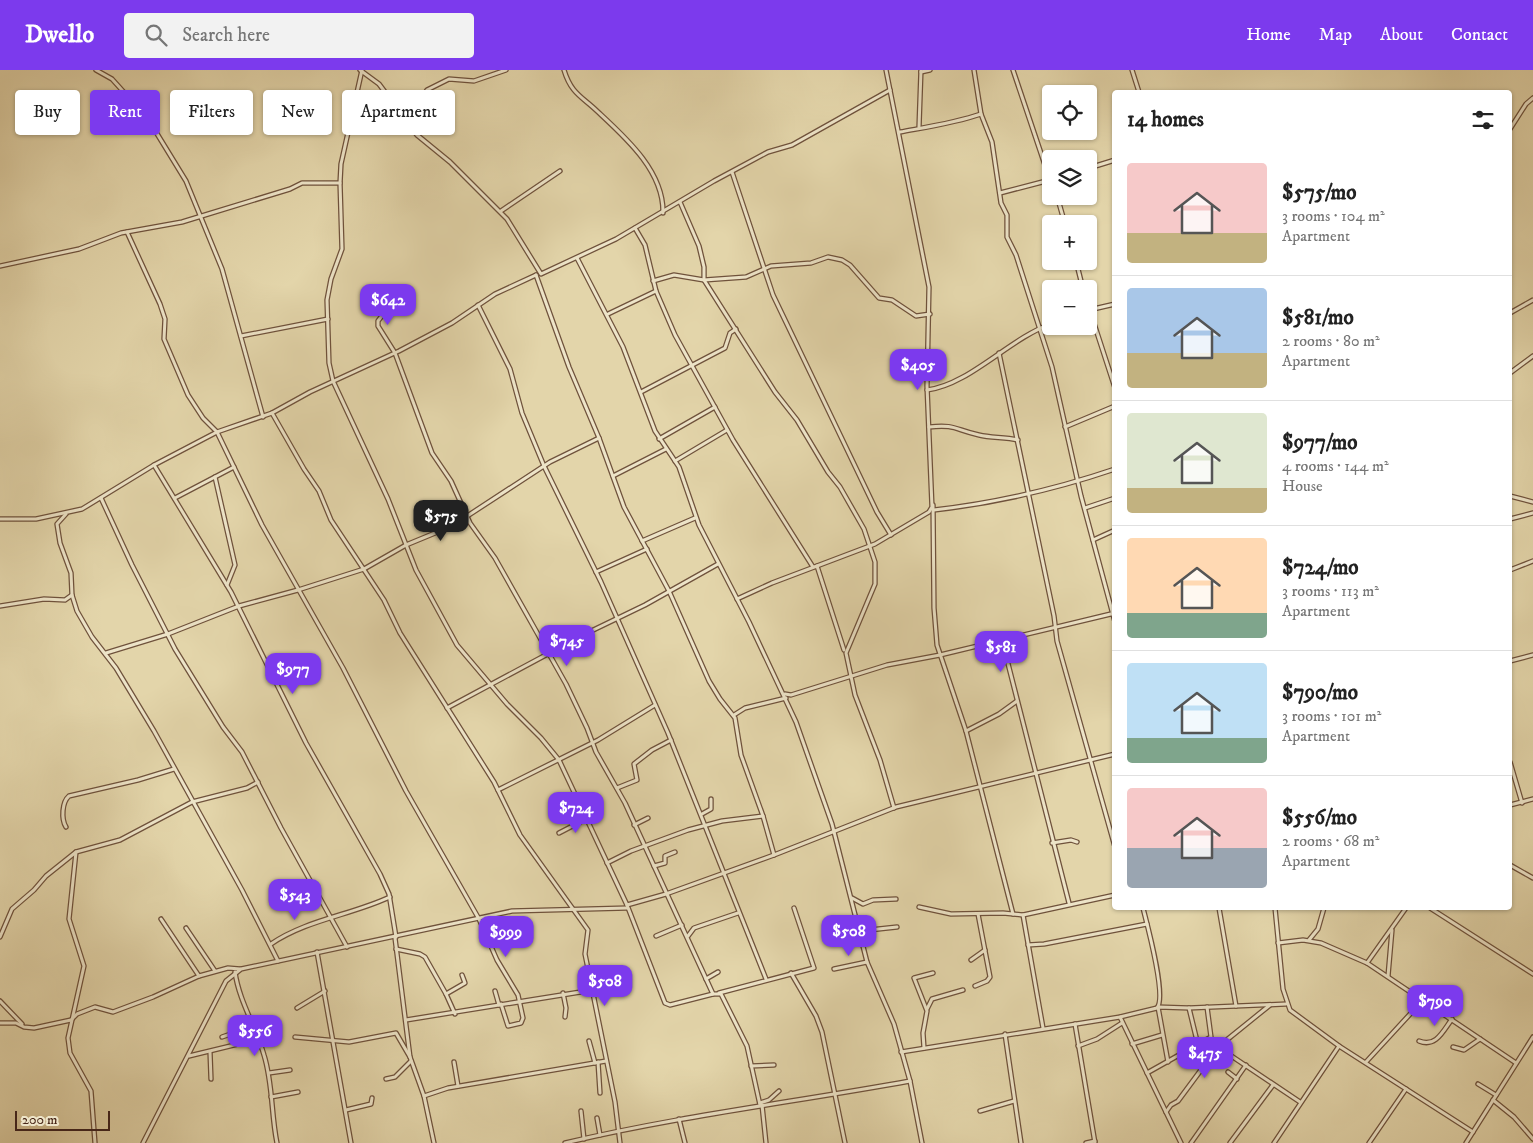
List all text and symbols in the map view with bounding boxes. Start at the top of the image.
search box [124,13,474,58]
text: Dwello [25,20,94,50]
icon: search [142,21,170,49]
text: Search here [182,24,270,47]
text: Home [1246,24,1291,46]
text: Map [1319,24,1352,46]
text: About [1380,24,1423,46]
text: Contact [1451,24,1508,46]
map controls [1042,85,1097,335]
button: locate [1042,85,1097,140]
chip: Buy [15,90,80,135]
chip: Rent [90,90,160,135]
chip: Filters [170,90,253,135]
chip: New [263,90,332,135]
chip: Apartment [342,90,455,135]
icon: filters [1469,106,1497,134]
text: 14 homes [1127,107,1204,133]
button: layers [1042,150,1097,205]
text: $575/mo [1282,180,1357,206]
icon: home [1167,183,1227,243]
text: 3 rooms · 104 m² [1282,206,1385,226]
button: + [1042,215,1097,270]
text: Apartment [1282,226,1350,246]
button: − [1042,280,1097,335]
pin: $642 [358,284,418,326]
text: $642 [371,290,405,310]
text: $581/mo [1282,305,1354,331]
icon: home [1167,308,1227,368]
text: 2 rooms · 80 m² [1282,331,1380,351]
pin: $405 [888,348,948,391]
text: Apartment [1282,351,1350,371]
text: $405 [901,355,935,375]
text: $977/mo [1282,430,1358,456]
icon: home [1167,433,1227,493]
text: 4 rooms · 144 m² [1282,456,1389,476]
text: House [1282,476,1323,496]
pin: $575 [411,500,471,542]
text: $575 [425,506,458,526]
text: $724/mo [1282,555,1359,581]
icon: home [1167,558,1227,618]
text: 3 rooms · 113 m² [1282,581,1379,601]
text: Apartment [1282,601,1350,621]
pin: $745 [537,624,597,667]
pin: $581 [971,630,1031,673]
text: $745 [550,631,584,651]
text: $581 [986,637,1016,657]
pin: $977 [263,652,323,695]
text: $977 [276,659,310,679]
text: $790/mo [1282,680,1358,706]
icon: home [1167,683,1227,743]
text: 3 rooms · 101 m² [1282,706,1381,726]
text: Apartment [1282,726,1350,746]
pin: $724 [546,792,606,834]
text: $724 [559,798,593,818]
text: $556/mo [1282,805,1357,831]
icon: home [1167,808,1227,868]
text: 2 rooms · 68 m² [1282,831,1379,851]
text: Apartment [1282,851,1350,871]
pin: $543 [265,878,325,921]
text: $543 [279,885,311,905]
pin: $508 [819,914,879,957]
pin: $999 [476,916,536,958]
text: $508 [832,921,866,941]
text: $999 [490,922,522,942]
pin: $508 [575,964,635,1007]
text: $508 [588,971,622,991]
pin: $790 [1405,984,1465,1027]
text: $790 [1418,991,1452,1011]
pin: $556 [225,1014,285,1057]
text: $556 [239,1021,271,1041]
pin: $475 [1175,1036,1235,1079]
text: $475 [1188,1043,1222,1063]
scale bar [15,1108,110,1131]
text: 200 m [22,1111,57,1129]

